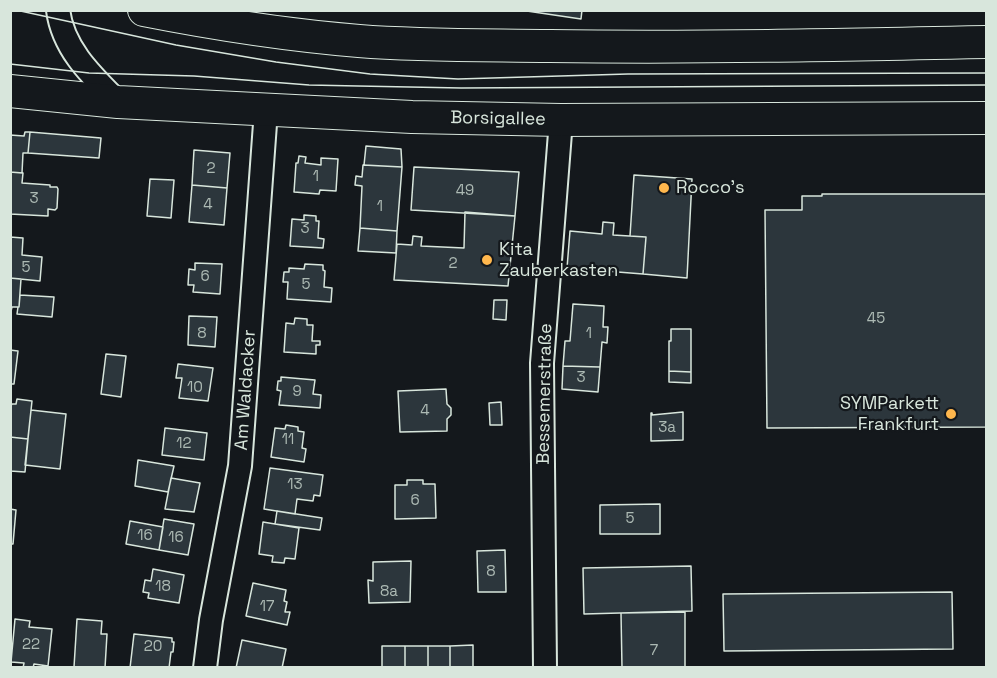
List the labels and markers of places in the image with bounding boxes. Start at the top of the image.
place label: Rocco's [676,177,744,199]
marker: Rocco's [657,181,671,195]
place label: Kita Zauberkasten [499,239,618,282]
marker: Kita Zauberkasten [480,253,494,267]
place label: SYMParkett Frankfurt [840,393,939,436]
marker: SYMParkett Frankfurt [944,407,958,421]

